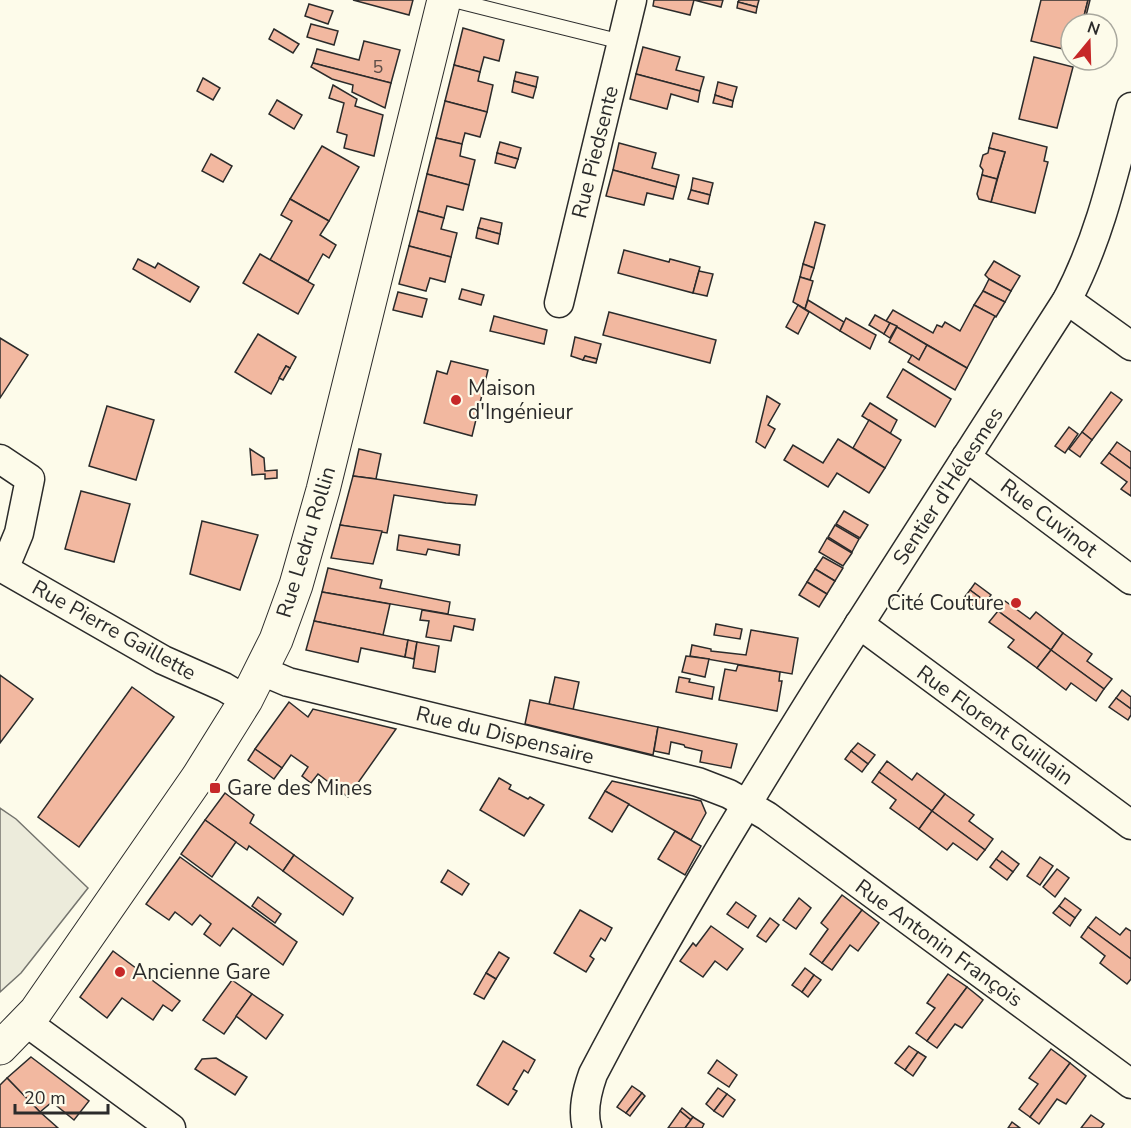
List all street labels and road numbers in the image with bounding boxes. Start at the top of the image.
street label: Rue Piedsente [565,83,625,221]
street label: Sentier d'Hélesmes [886,402,1010,570]
street label: Rue Ledru Rollin [270,463,342,621]
street label: Rue Cuvinot [995,472,1104,564]
street label: Rue Pierre Gaillette [27,573,201,687]
street label: Rue Florent Guillain [911,659,1079,791]
street label: Rue du Dispensaire [413,699,597,771]
street label: Rue Antonin François [850,873,1028,1013]

